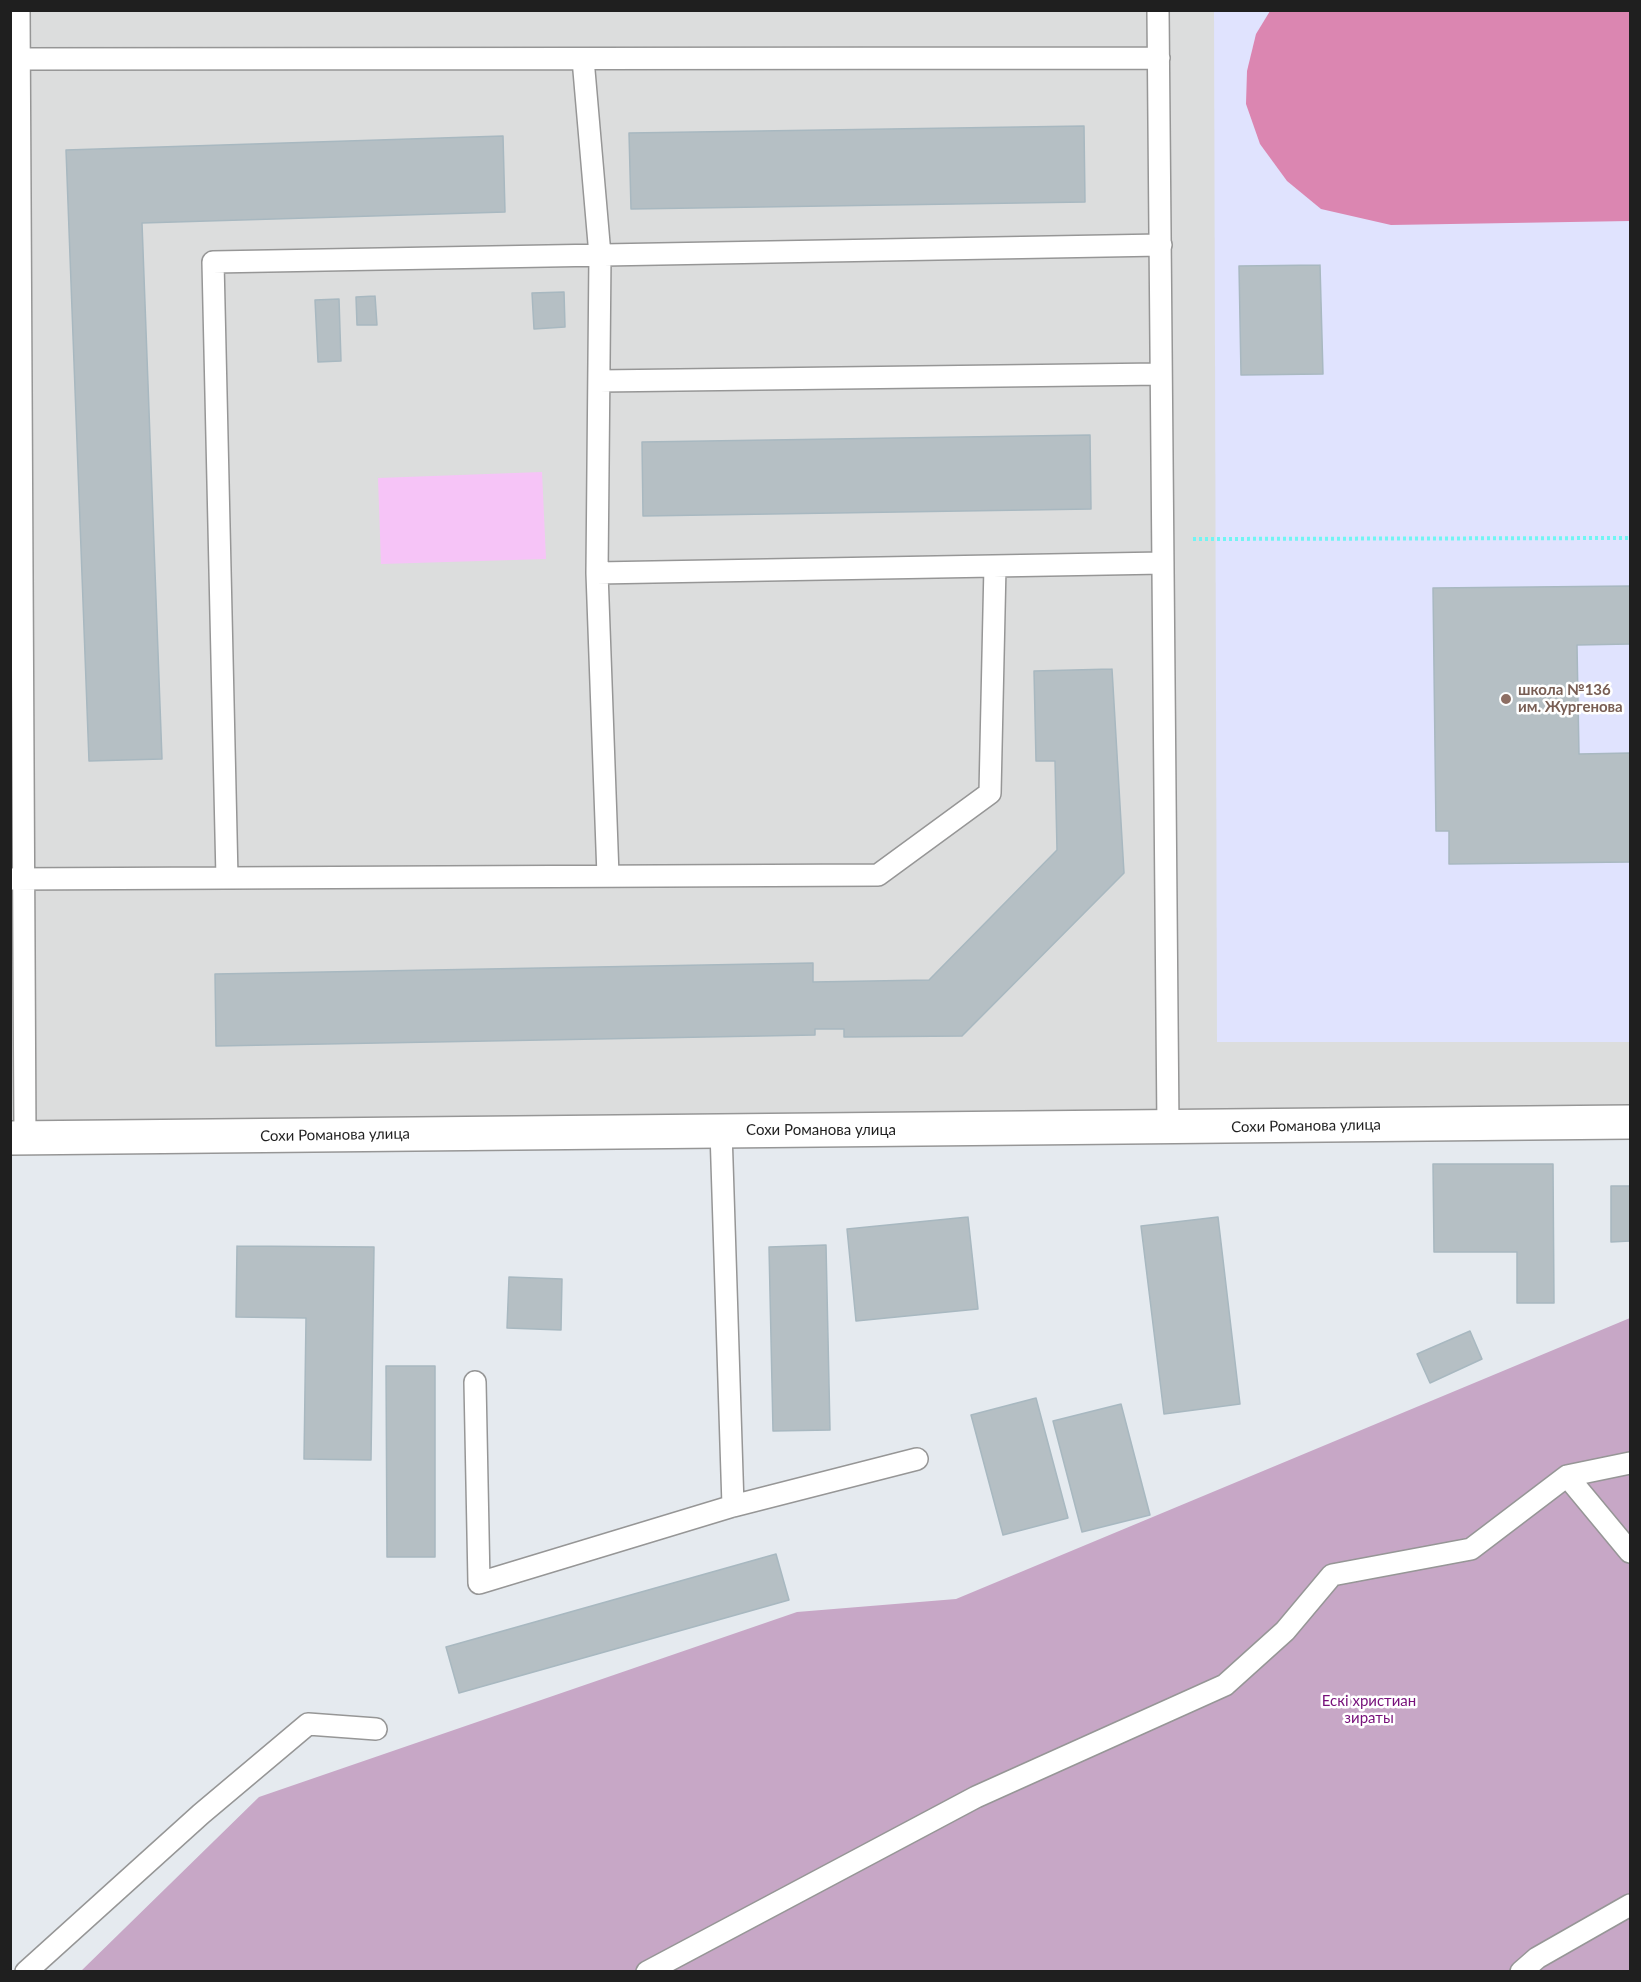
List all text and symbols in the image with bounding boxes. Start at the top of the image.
place label: школа №136 им. Жургенова [1518,681,1623,716]
marker: школа №136 им. Жургенова [1499,692,1513,706]
street label: Сохи Романова улица [1231,1116,1381,1136]
street label: Сохи Романова улица [746,1121,896,1139]
street label: Сохи Романова улица [260,1125,410,1145]
park label: Ескі христиан зираты [1322,1692,1416,1727]

